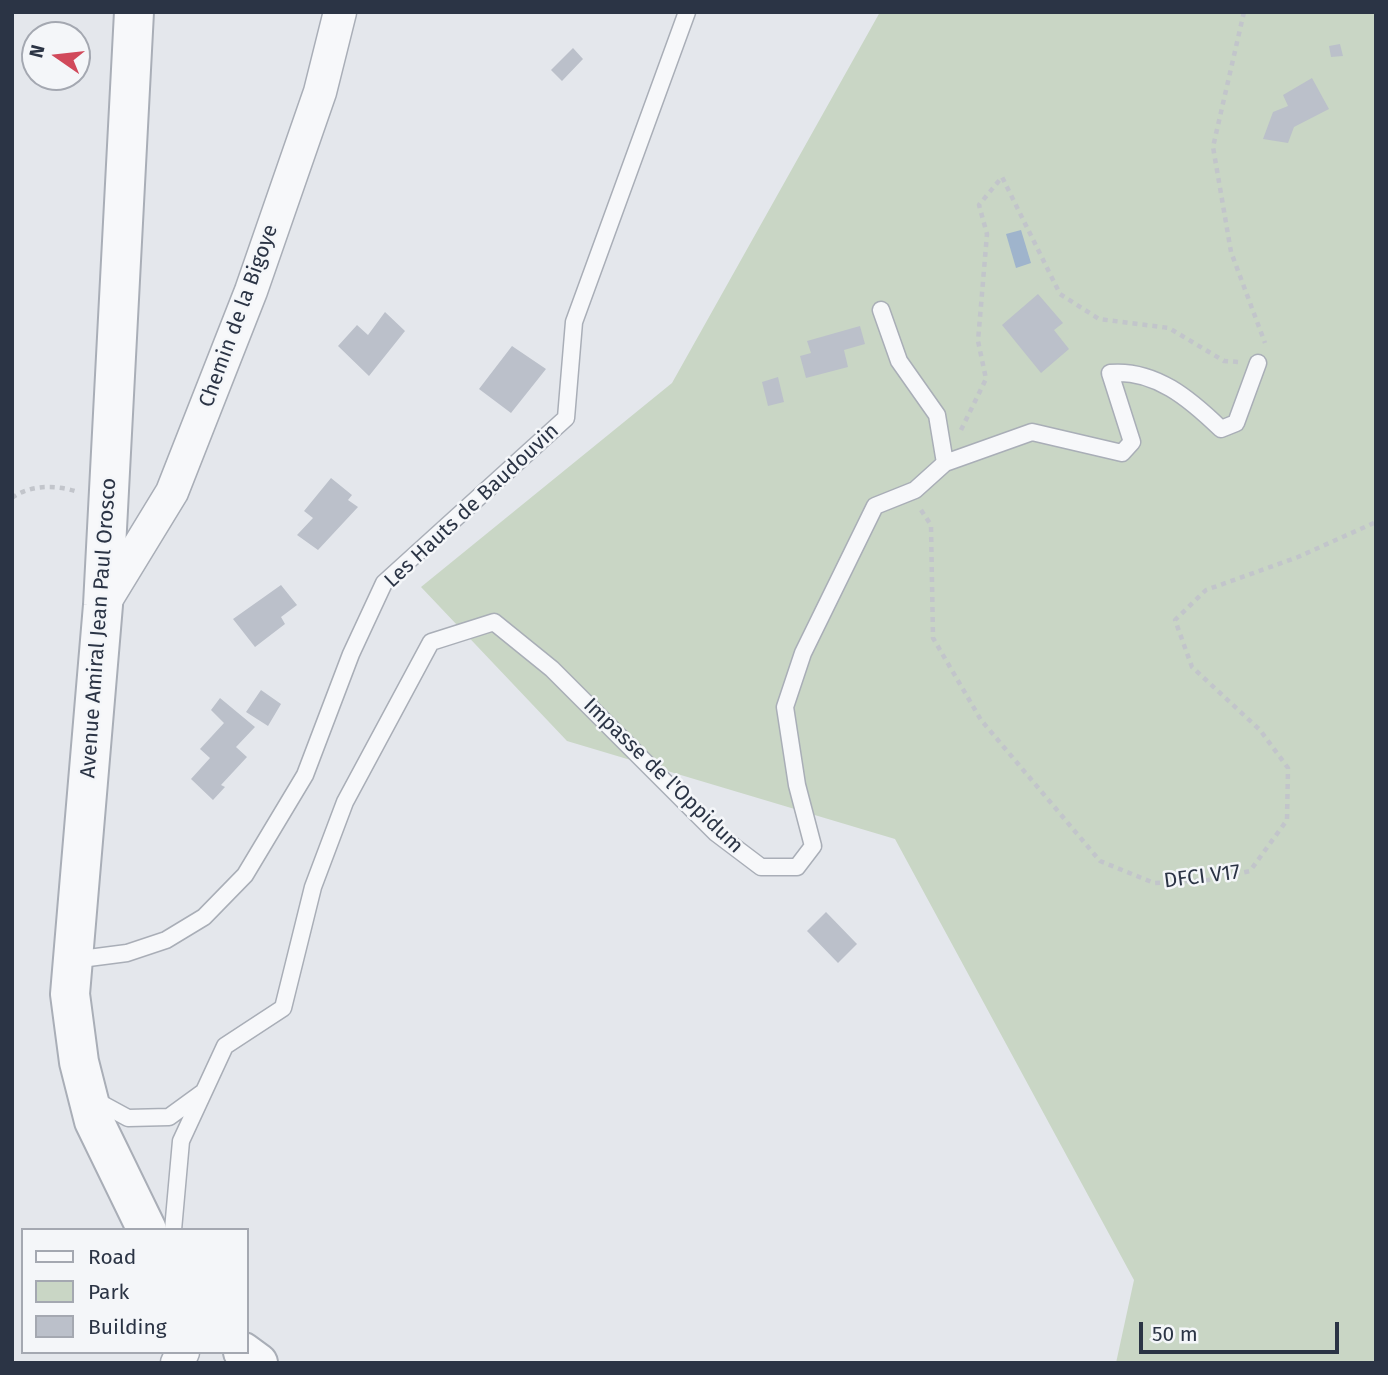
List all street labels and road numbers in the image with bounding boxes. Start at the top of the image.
street label: Chemin de la Bigoye [194,221,284,411]
street label: Les Hauts de Baudouvin [380,419,564,593]
street label: Avenue Amiral Jean Paul Orosco [76,477,122,779]
street label: Impasse de l'Oppidum [578,693,748,859]
street label: DFCI V17 [1162,860,1242,894]

